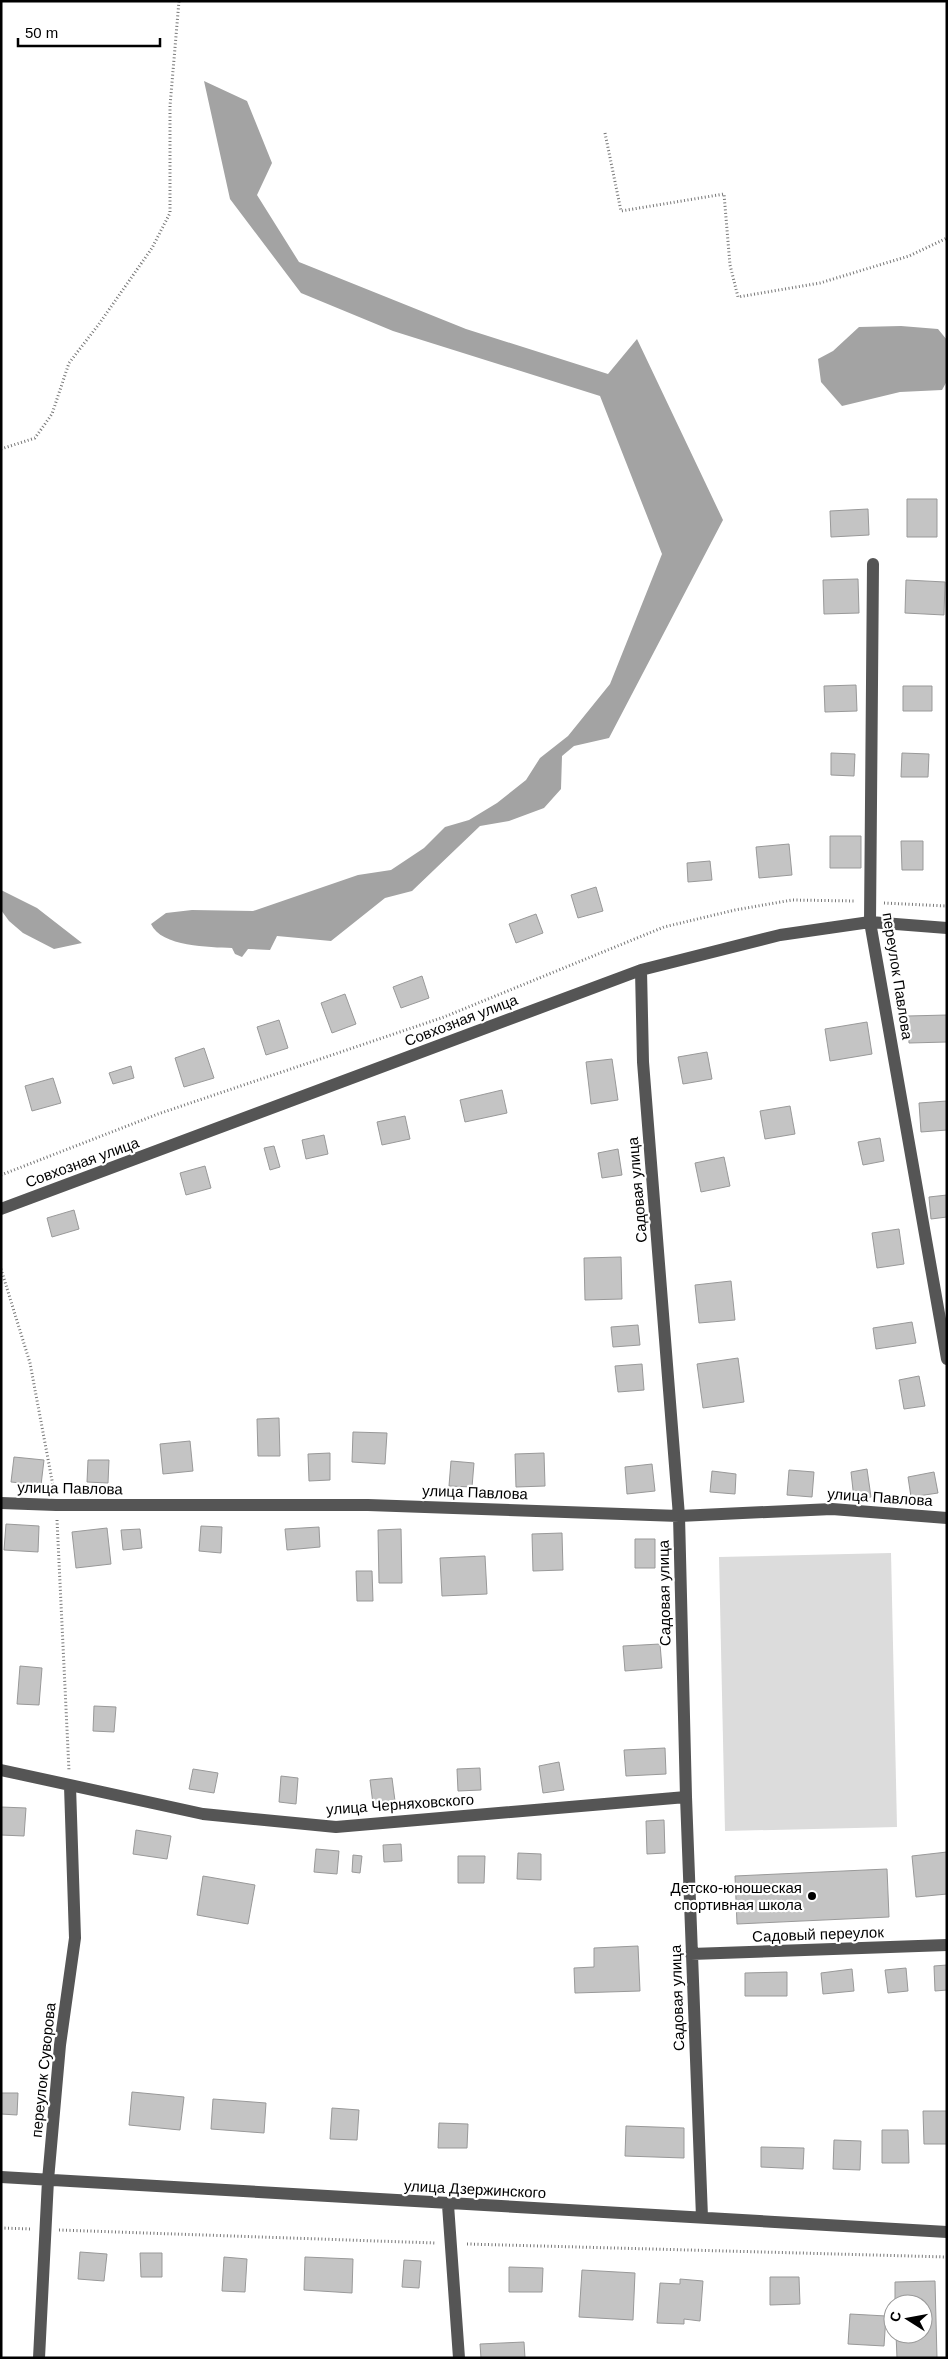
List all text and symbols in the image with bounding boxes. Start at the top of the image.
scale bar [18,15,160,47]
text: 50 m [25,24,58,41]
street label: переулок Павлова [880,911,917,1041]
street label: Совхозная улица [402,990,521,1049]
street label: Совхозная улица [23,1133,142,1190]
street label: Садовая улица [624,1136,650,1244]
street label: улица Павлова [17,1479,124,1497]
street label: улица Павлова [422,1482,529,1502]
street label: улица Павлова [827,1485,934,1509]
street label: Садовая улица [655,1539,673,1646]
street label: улица Черняховского [326,1790,474,1818]
place label: Детско-юношеская спортивная школа [671,1879,803,1913]
marker: Детско-юношеская спортивная школа [806,1890,818,1902]
street label: Садовый переулок [752,1923,885,1945]
street label: Садовая улица [667,1944,687,2051]
street label: переулок Суворова [27,2001,59,2138]
street label: улица Дзержинского [404,2177,546,2201]
north arrow [883,2294,933,2344]
text: С [886,2310,904,2323]

